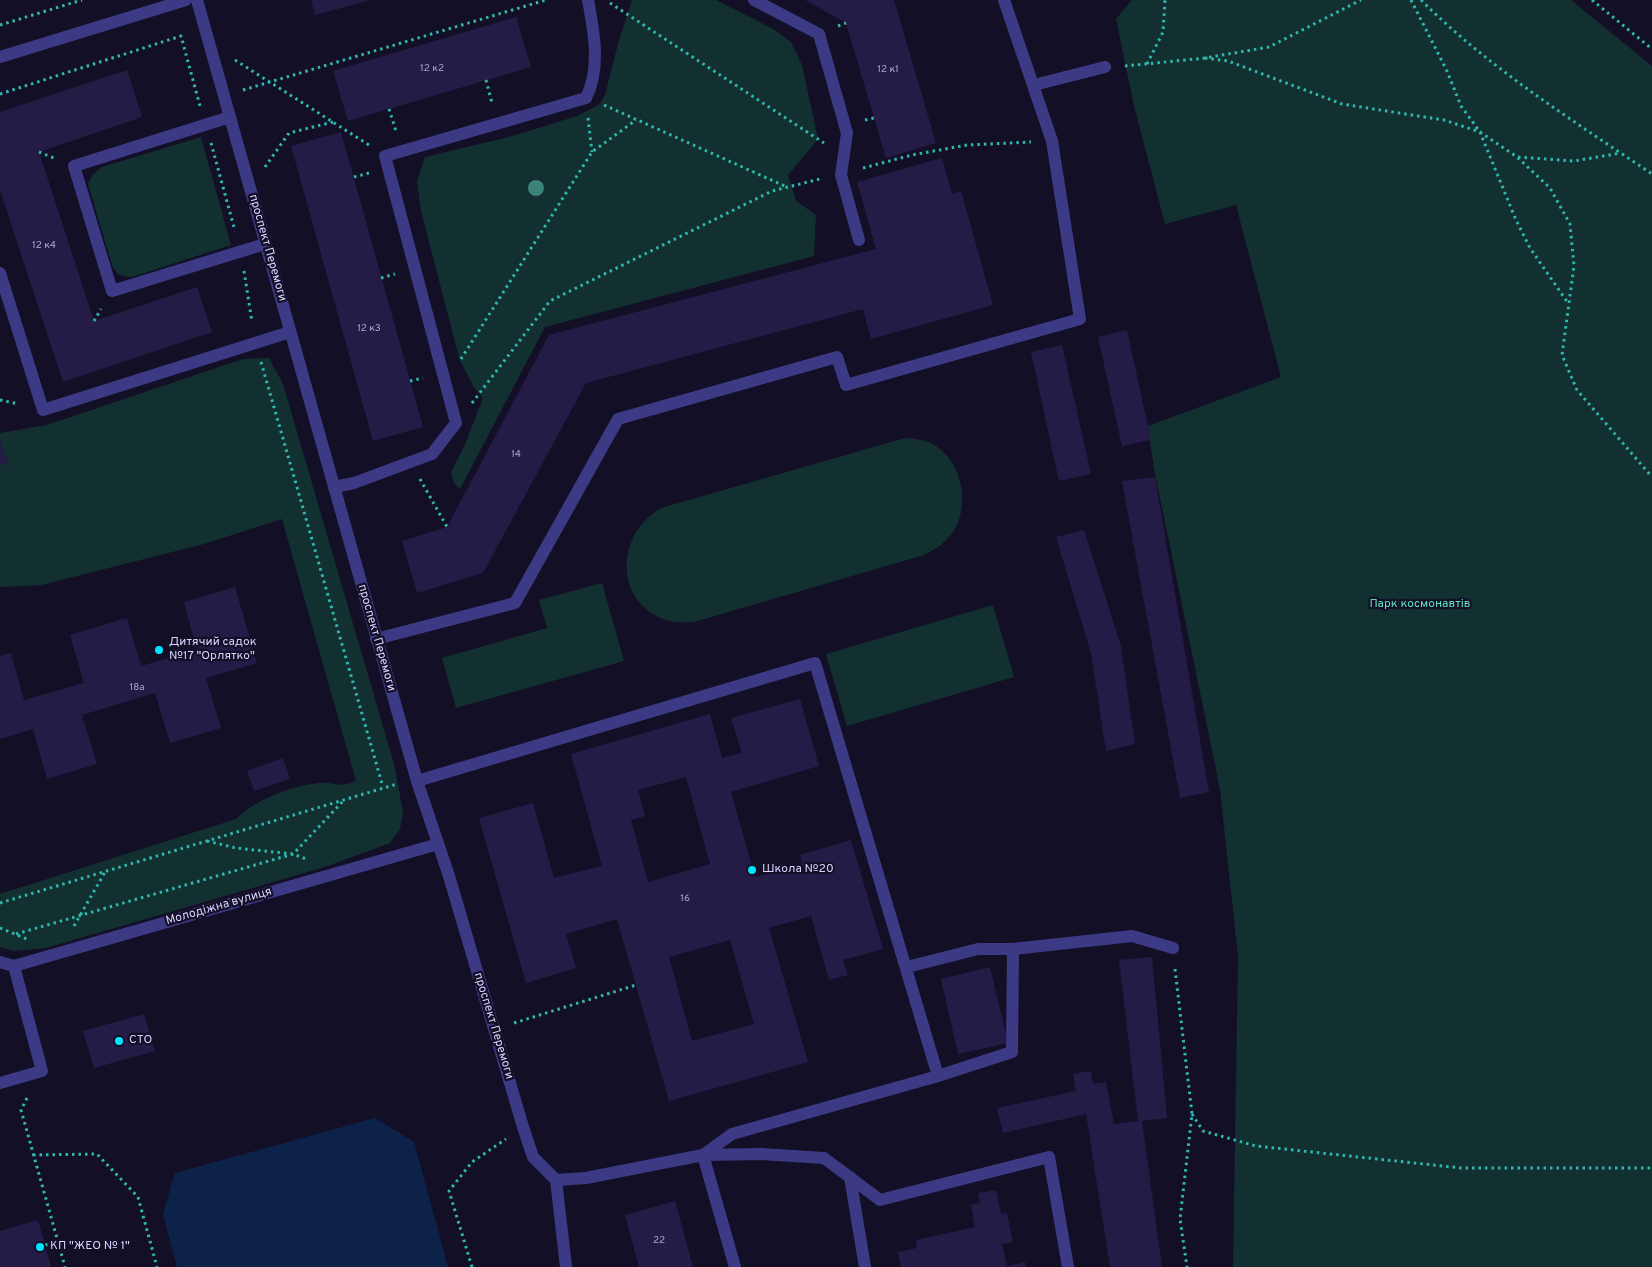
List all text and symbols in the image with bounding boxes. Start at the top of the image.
house number: 12 к2 [420,63,444,75]
house number: 12 к1 [877,64,899,76]
street label: проспект Перемоги [245,193,289,303]
house number: 12 к4 [32,240,56,252]
house number: 12 к3 [357,323,381,335]
house number: 14 [511,449,521,461]
street label: проспект Перемоги [354,583,398,693]
park label: Парк космонавтів [1370,598,1470,612]
place label: Дитячий садок №17 "Орлятко" [169,636,257,664]
marker: Дитячий садок №17 "Орлятко" [153,644,165,656]
house number: 18а [129,682,145,694]
place label: Школа №20 [762,863,834,877]
marker: Школа №20 [746,864,758,876]
street label: Молодіжна вулиця [164,885,274,929]
house number: 16 [680,893,690,905]
street label: проспект Перемоги [470,971,516,1081]
place label: СТО [129,1034,152,1048]
marker: СТО [113,1035,125,1047]
house number: 22 [653,1235,665,1247]
place label: КП "ЖЕО № 1" [50,1240,130,1254]
marker: КП "ЖЕО № 1" [34,1241,46,1253]

